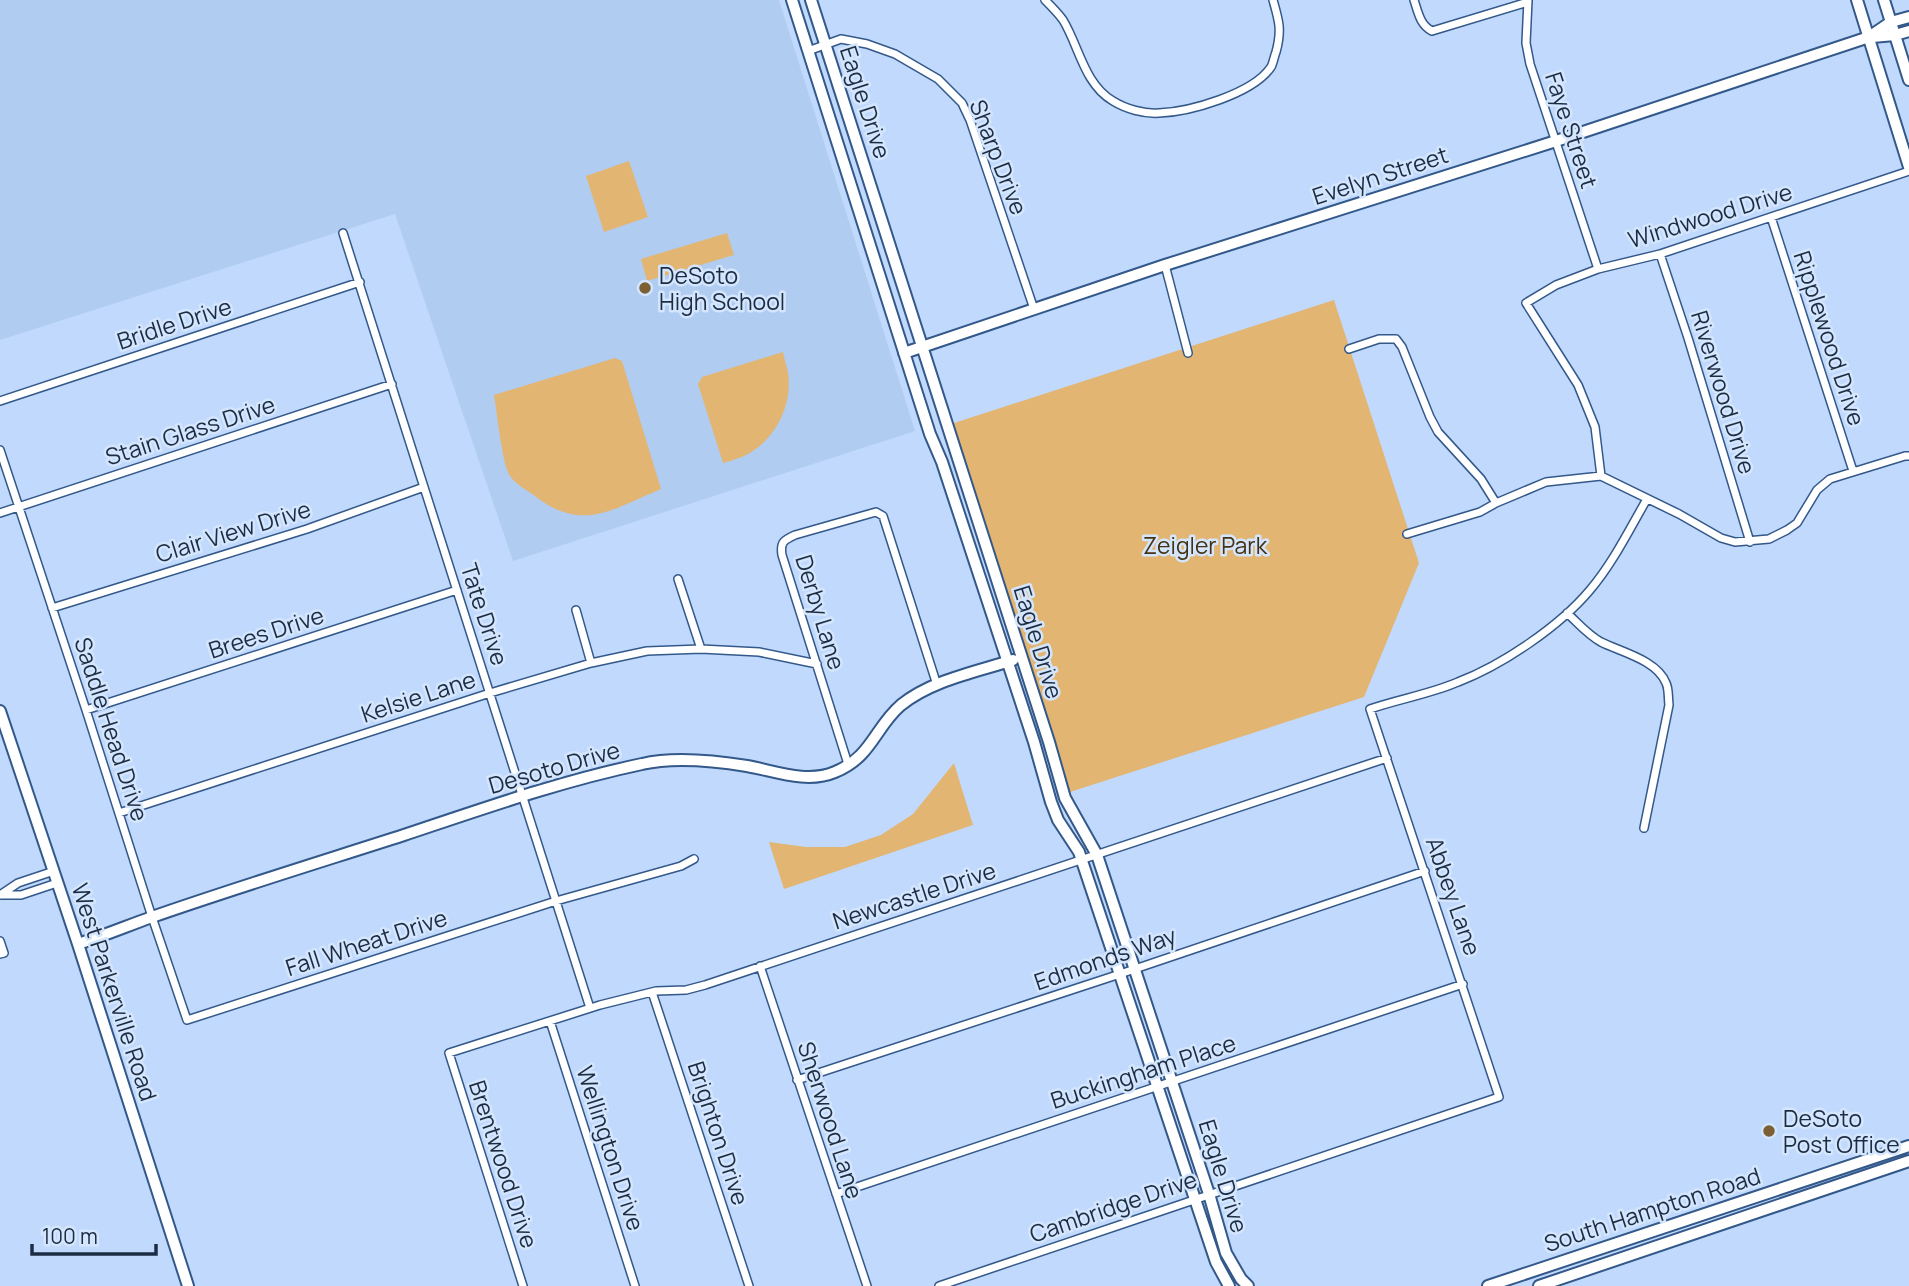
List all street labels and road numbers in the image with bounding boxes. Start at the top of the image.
street label: Eagle Drive [833,42,899,162]
street label: Faye Street [1538,68,1606,192]
street label: Sharp Drive [962,95,1036,219]
street label: Evelyn Street [1308,138,1452,212]
street label: Windwood Drive [1624,175,1796,255]
street label: Ripplewood Drive [1787,247,1873,429]
street label: Bridle Drive [113,289,235,357]
street label: Riverwood Drive [1684,306,1764,478]
street label: Stain Glass Drive [101,387,279,473]
street label: Clair View Drive [151,492,315,570]
street label: Derby Lane [788,551,854,673]
street label: Tate Drive [453,559,517,669]
street label: Eagle Drive [1007,582,1071,702]
street label: Brees Drive [204,598,328,666]
street label: Saddle Head Drive [67,633,157,825]
street label: Kelsie Lane [357,662,479,730]
street label: Desoto Drive [485,733,623,801]
street label: Abbey Lane [1419,833,1489,959]
street label: Newcastle Drive [828,854,1000,936]
street label: West Parkerville Road [65,879,165,1105]
street label: Fall Wheat Drive [281,901,451,983]
street label: Edmonds Way [1030,919,1180,997]
street label: Buckingham Place [1046,1026,1240,1116]
street label: Sherwood Lane [790,1037,872,1203]
street label: Brighton Drive [681,1057,757,1209]
street label: Wellington Drive [569,1062,653,1234]
street label: Brentwood Drive [462,1076,546,1252]
street label: Eagle Drive [1192,1116,1256,1236]
street label: South Hampton Road [1540,1159,1764,1259]
street label: Cambridge Drive [1025,1162,1201,1250]

